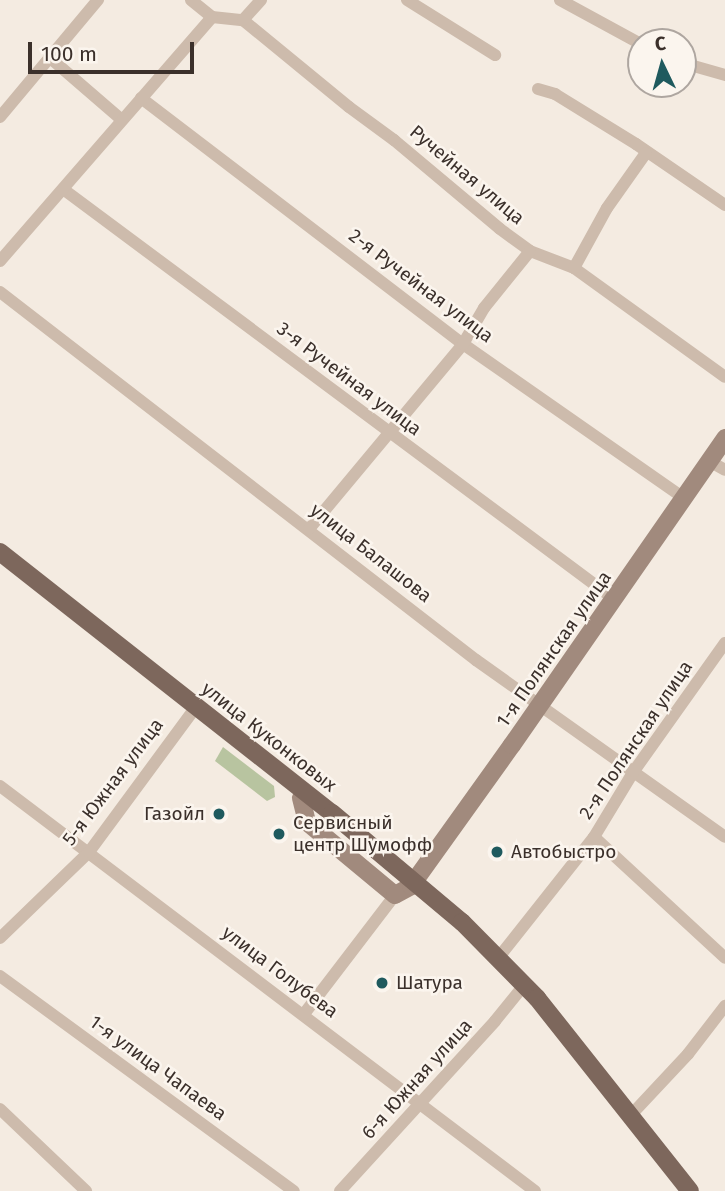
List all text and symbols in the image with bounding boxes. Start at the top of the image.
scale bar [32,28,198,72]
north arrow [627,28,697,98]
text: С [654,32,667,56]
text: 100 m [41,41,97,67]
street label: Ручейная улица [405,120,529,230]
street label: 2-я Ручейная улица [344,224,498,348]
street label: 3-я Ручейная улица [272,317,426,441]
street label: улица Балашова [306,499,436,607]
street label: 1-я Полянская улица [492,567,616,731]
street label: 2-я Полянская улица [575,656,697,824]
street label: улица Куконковых [197,677,341,797]
street label: 5-я Южная улица [58,714,168,850]
place label: Газойл [144,803,205,825]
marker: Газойл [211,806,227,822]
place label: Сервисный центр Шумофф [293,812,432,856]
marker: Сервисный центр Шумофф [271,826,287,842]
place label: Автобыстро [511,841,616,863]
marker: Автобыстро [489,844,505,860]
street label: улица Голубева [218,921,342,1023]
place label: Шатура [396,972,463,994]
marker: Шатура [374,975,390,991]
street label: 1-я улица Чапаева [85,1011,231,1125]
street label: 6-я Южная улица [357,1014,477,1144]

